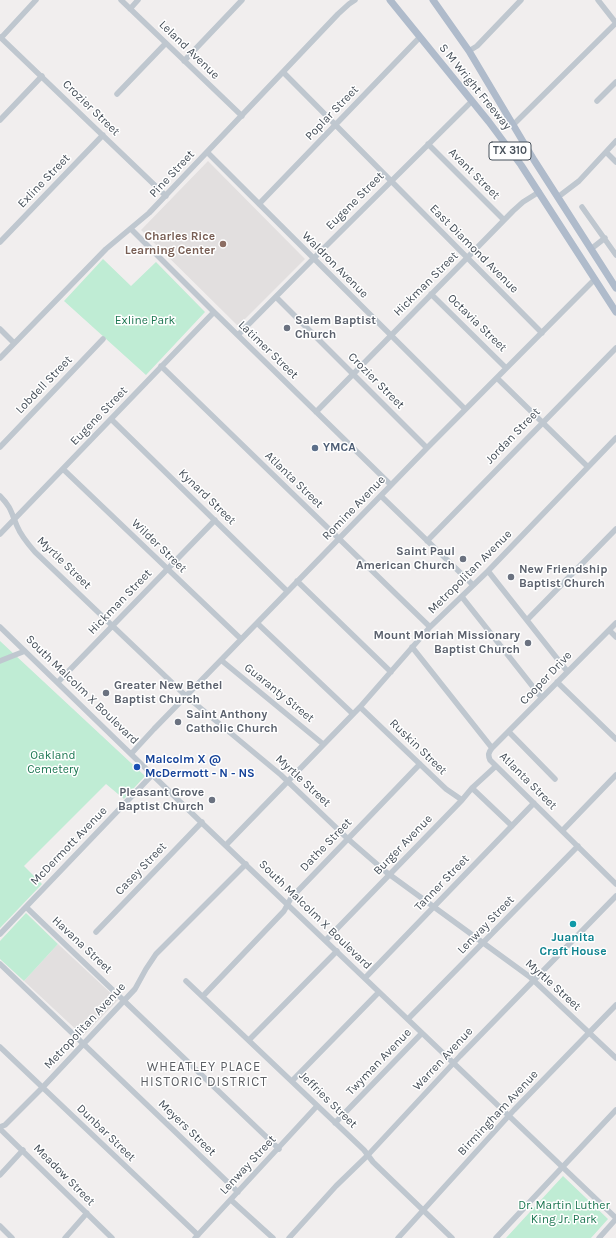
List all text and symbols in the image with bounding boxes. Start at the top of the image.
street label: Leland Avenue [156,18,222,82]
street label: S M Wright Freeway [436,41,514,133]
street label: Crozier Street [59,77,123,139]
street label: Poplar Street [302,83,362,143]
road number: TX 310 [489,142,531,160]
street label: Avant Street [445,145,503,203]
street label: Pine Street [146,147,198,201]
street label: Exline Street [15,151,73,211]
street label: Eugene Street [323,169,387,233]
street label: East Diamond Avenue [427,202,521,296]
street label: Waldron Avenue [299,229,371,301]
place label: Charles Rice Learning Center [125,230,215,258]
marker: Charles Rice Learning Center [218,239,228,249]
street label: Hickman Street [391,249,461,319]
street label: Octavia Street [444,291,510,355]
park label: Exline Park [115,314,175,328]
place label: Salem Baptist Church [295,314,376,342]
street label: Latimer Street [235,318,301,382]
marker: Salem Baptist Church [282,323,292,333]
street label: Crozier Street [345,350,407,412]
street label: Lobdell Street [13,353,75,417]
street label: Eugene Street [67,384,131,448]
street label: Jordan Street [483,405,543,467]
place label: YMCA [323,441,356,455]
marker: YMCA [310,443,320,453]
street label: Atlanta Street [262,449,326,511]
street label: Kynard Street [175,466,239,528]
street label: Romine Avenue [319,473,389,543]
street label: Wilder Street [128,516,190,576]
street label: Metropolitan Avenue [425,527,515,617]
street label: Myrtle Street [34,534,94,592]
place label: Saint Paul American Church [356,545,455,573]
marker: Saint Paul American Church [458,554,468,564]
place label: New Friendship Baptist Church [519,563,608,591]
street label: Hickman Street [85,566,155,638]
marker: New Friendship Baptist Church [506,572,516,582]
place label: Mount Moriah Missionary Baptist Church [373,629,520,657]
street label: South Malcolm X Boulevard [23,632,141,748]
marker: Mount Moriah Missionary Baptist Church [523,638,533,648]
street label: Cooper Drive [517,648,575,708]
street label: Guaranty Street [241,660,317,726]
place label: Greater New Bethel Baptist Church [114,679,223,707]
marker: Greater New Bethel Baptist Church [101,688,111,698]
place label: Saint Anthony Catholic Church [186,708,278,736]
street label: Ruskin Street [386,716,450,778]
marker: Saint Anthony Catholic Church [173,717,183,727]
park label: Oakland Cemetery [27,749,79,777]
street label: Atlanta Street [496,749,560,813]
street label: Myrtle Street [273,752,333,810]
place label: Malcolm X @ McDermott - N - NS [145,753,255,781]
marker: Malcolm X @ McDermott - N - NS [132,762,142,772]
place label: Pleasant Grove Baptist Church [118,786,204,814]
marker: Pleasant Grove Baptist Church [207,795,217,805]
street label: McDermott Avenue [28,804,110,888]
street label: Burger Avenue [371,812,435,878]
street label: Dathe Street [297,815,355,875]
street label: Casey Street [112,840,170,898]
street label: Tanner Street [412,852,472,914]
street label: South Malcolm X Boulevard [256,857,374,973]
street label: Lenway Street [455,893,517,957]
street label: Havana Street [49,914,115,976]
marker: Juanita Craft House [568,919,578,929]
place label: Juanita Craft House [540,931,606,959]
street label: Myrtle Street [522,956,584,1014]
street label: Metropolitan Avenue [41,980,129,1072]
street label: Warren Avenue [410,1024,476,1094]
street label: Twyman Avenue [343,1026,415,1098]
district label: WHEATLEY PLACE HISTORIC DISTRICT [140,1059,268,1090]
street label: Birmingham Avenue [455,1067,541,1159]
street label: Jeffries Street [296,1069,360,1131]
street label: Meyers Street [155,1097,219,1159]
street label: Dunbar Street [74,1101,138,1165]
street label: Lenway Street [217,1132,279,1198]
street label: Meadow Street [30,1141,98,1209]
park label: Dr. Martin Luther King Jr. Park [518,1199,610,1227]

